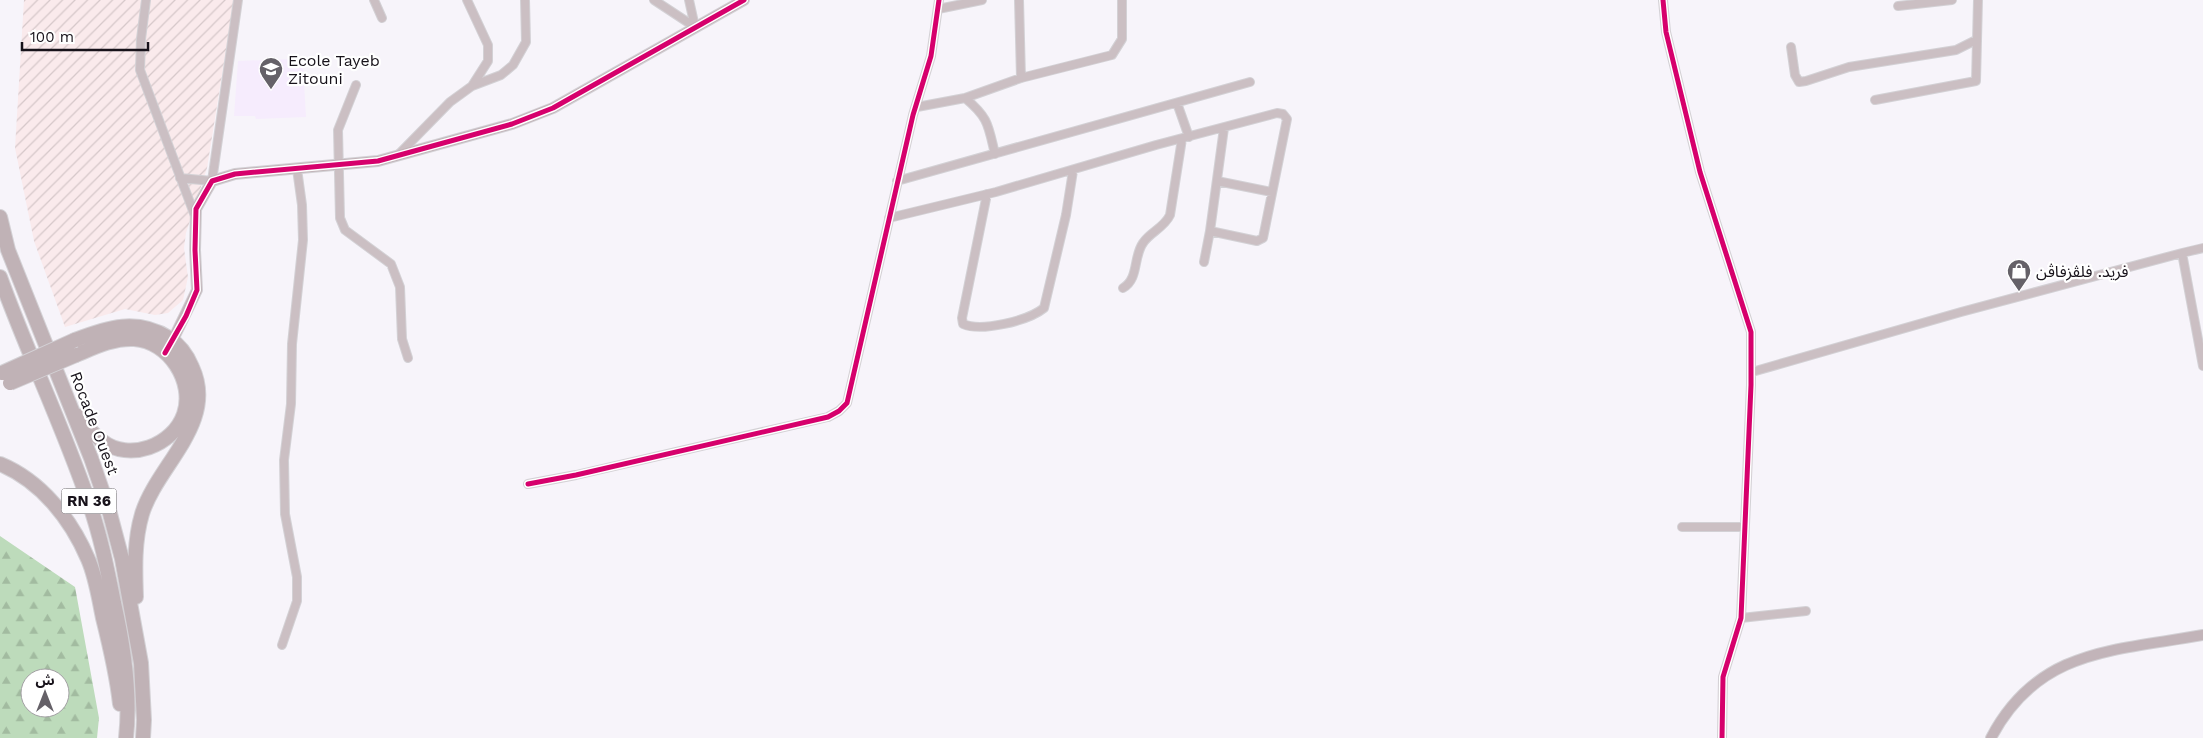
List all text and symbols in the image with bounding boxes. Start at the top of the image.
scale bar [22,20,149,52]
text: 100 m [30,28,74,46]
place label: Ecole Tayeb Zitouni [288,51,380,88]
school or university icon: Ecole Tayeb Zitouni [258,56,284,90]
shop icon: فريد. فلڤزفاڤن [2006,258,2032,292]
place label: فريد. فلڤزفاڤن [2036,262,2128,281]
street label: Rocade Ouest [66,369,123,478]
road number: RN 36 [62,488,116,514]
north arrow [20,668,70,718]
text: ش [35,672,55,688]

